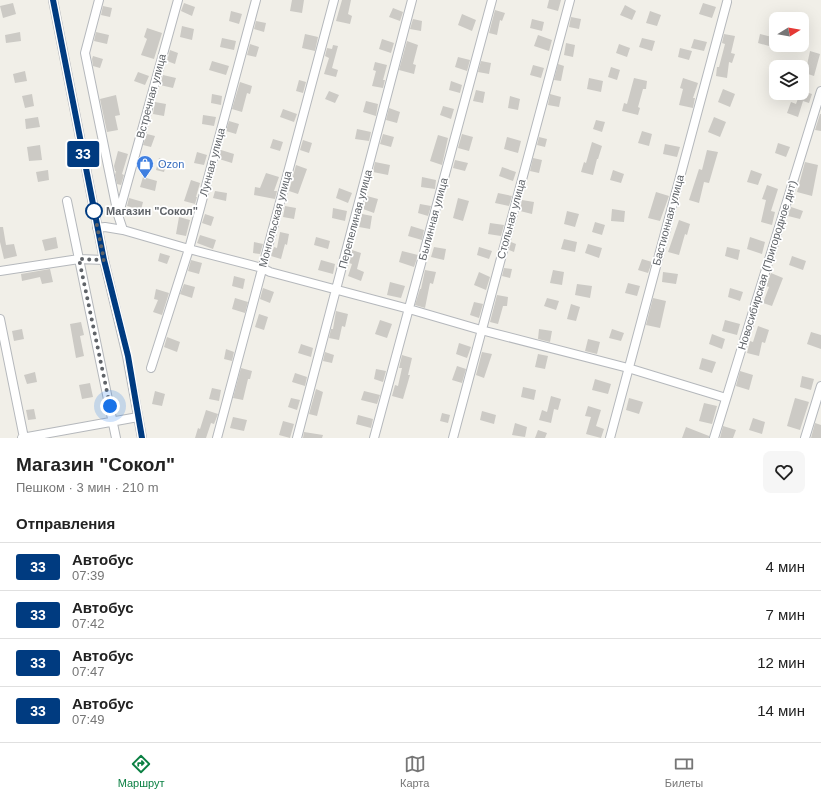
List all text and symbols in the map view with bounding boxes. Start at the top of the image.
north arrow [769,12,809,52]
map controls [769,12,809,100]
street label: Встречная улица [134,52,168,140]
button: layers [769,60,809,100]
street label: Лунная улица [197,126,227,198]
line badge: 33 [65,141,101,167]
text: 33 [75,146,91,162]
shop icon: Ozon [135,154,155,179]
place label: Ozon [158,158,184,170]
street label: Перепелиная улица [336,167,374,270]
street label: Монгольская улица [256,169,294,268]
street label: Бастионная улица [650,172,686,267]
street label: Былинная улица [416,175,450,262]
street label: Стольная улица [495,177,528,260]
street label: Новосибирская (Пригородное днт) [735,179,799,351]
marker: Магазин "Сокол" [85,202,103,220]
place label: Магазин "Сокол" [106,205,198,217]
your location [100,396,120,416]
button: heart [763,451,805,493]
text: Магазин "Сокол" [16,454,175,475]
text: Пешком · 3 мин · 210 m [16,480,158,495]
text: Отправления [16,515,115,532]
text: Автобус [72,551,134,568]
text: 4 мин [766,558,805,575]
text: 33 [30,559,46,575]
text: 07:39 [72,568,105,583]
text: Автобус [72,599,134,616]
text: 7 мин [766,606,805,623]
text: 33 [30,607,46,623]
text: 07:42 [72,616,105,631]
text: Автобус [72,647,134,664]
text: 12 мин [757,654,805,671]
text: 33 [30,655,46,671]
text: 07:47 [72,664,105,679]
text: Автобус [72,695,134,712]
text: 14 мин [757,702,805,719]
text: 33 [30,703,46,719]
text: 07:49 [72,712,105,727]
tab: Маршрут [118,753,165,789]
tab: Карта [400,753,429,789]
tab: Билеты [665,753,703,789]

